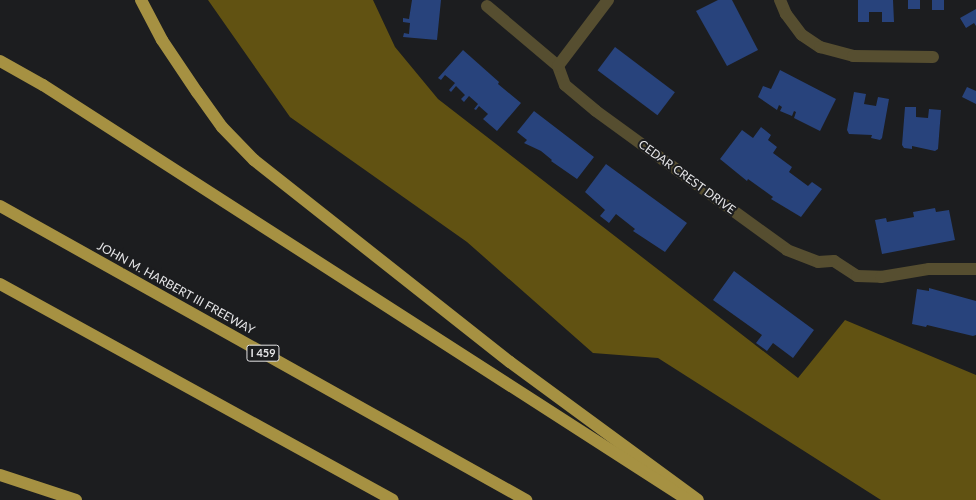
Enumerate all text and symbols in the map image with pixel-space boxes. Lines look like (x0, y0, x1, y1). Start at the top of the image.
street label: CEDAR CREST DRIVE (636, 137, 738, 217)
street label: JOHN M. HARBERT III FREEWAY (95, 239, 257, 337)
road number: I 459 (246, 344, 280, 362)

